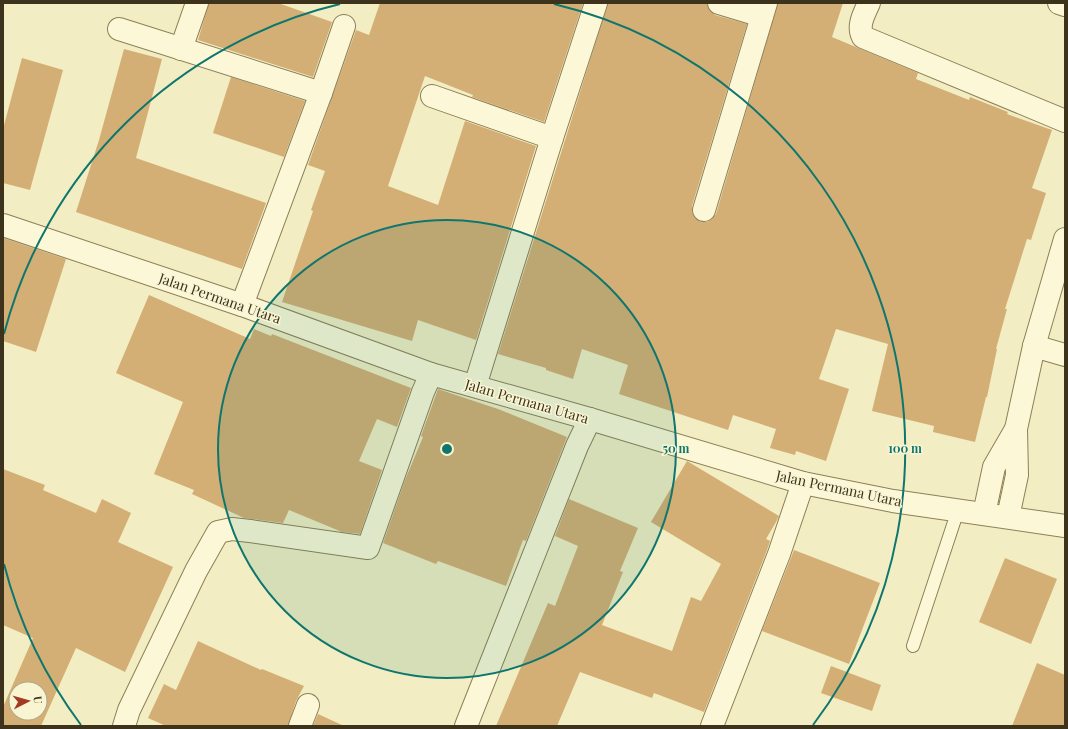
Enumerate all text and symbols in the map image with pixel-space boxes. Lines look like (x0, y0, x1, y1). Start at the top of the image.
street label: Jalan Permana Utara (155, 268, 284, 328)
street label: Jalan Permana Utara (462, 374, 591, 428)
text: 50 m (663, 440, 690, 456)
text: 100 m (888, 440, 922, 456)
centre of rings (440, 442, 454, 456)
street label: Jalan Permana Utara (773, 465, 904, 511)
north arrow (8, 681, 48, 721)
text: U (31, 695, 46, 705)

